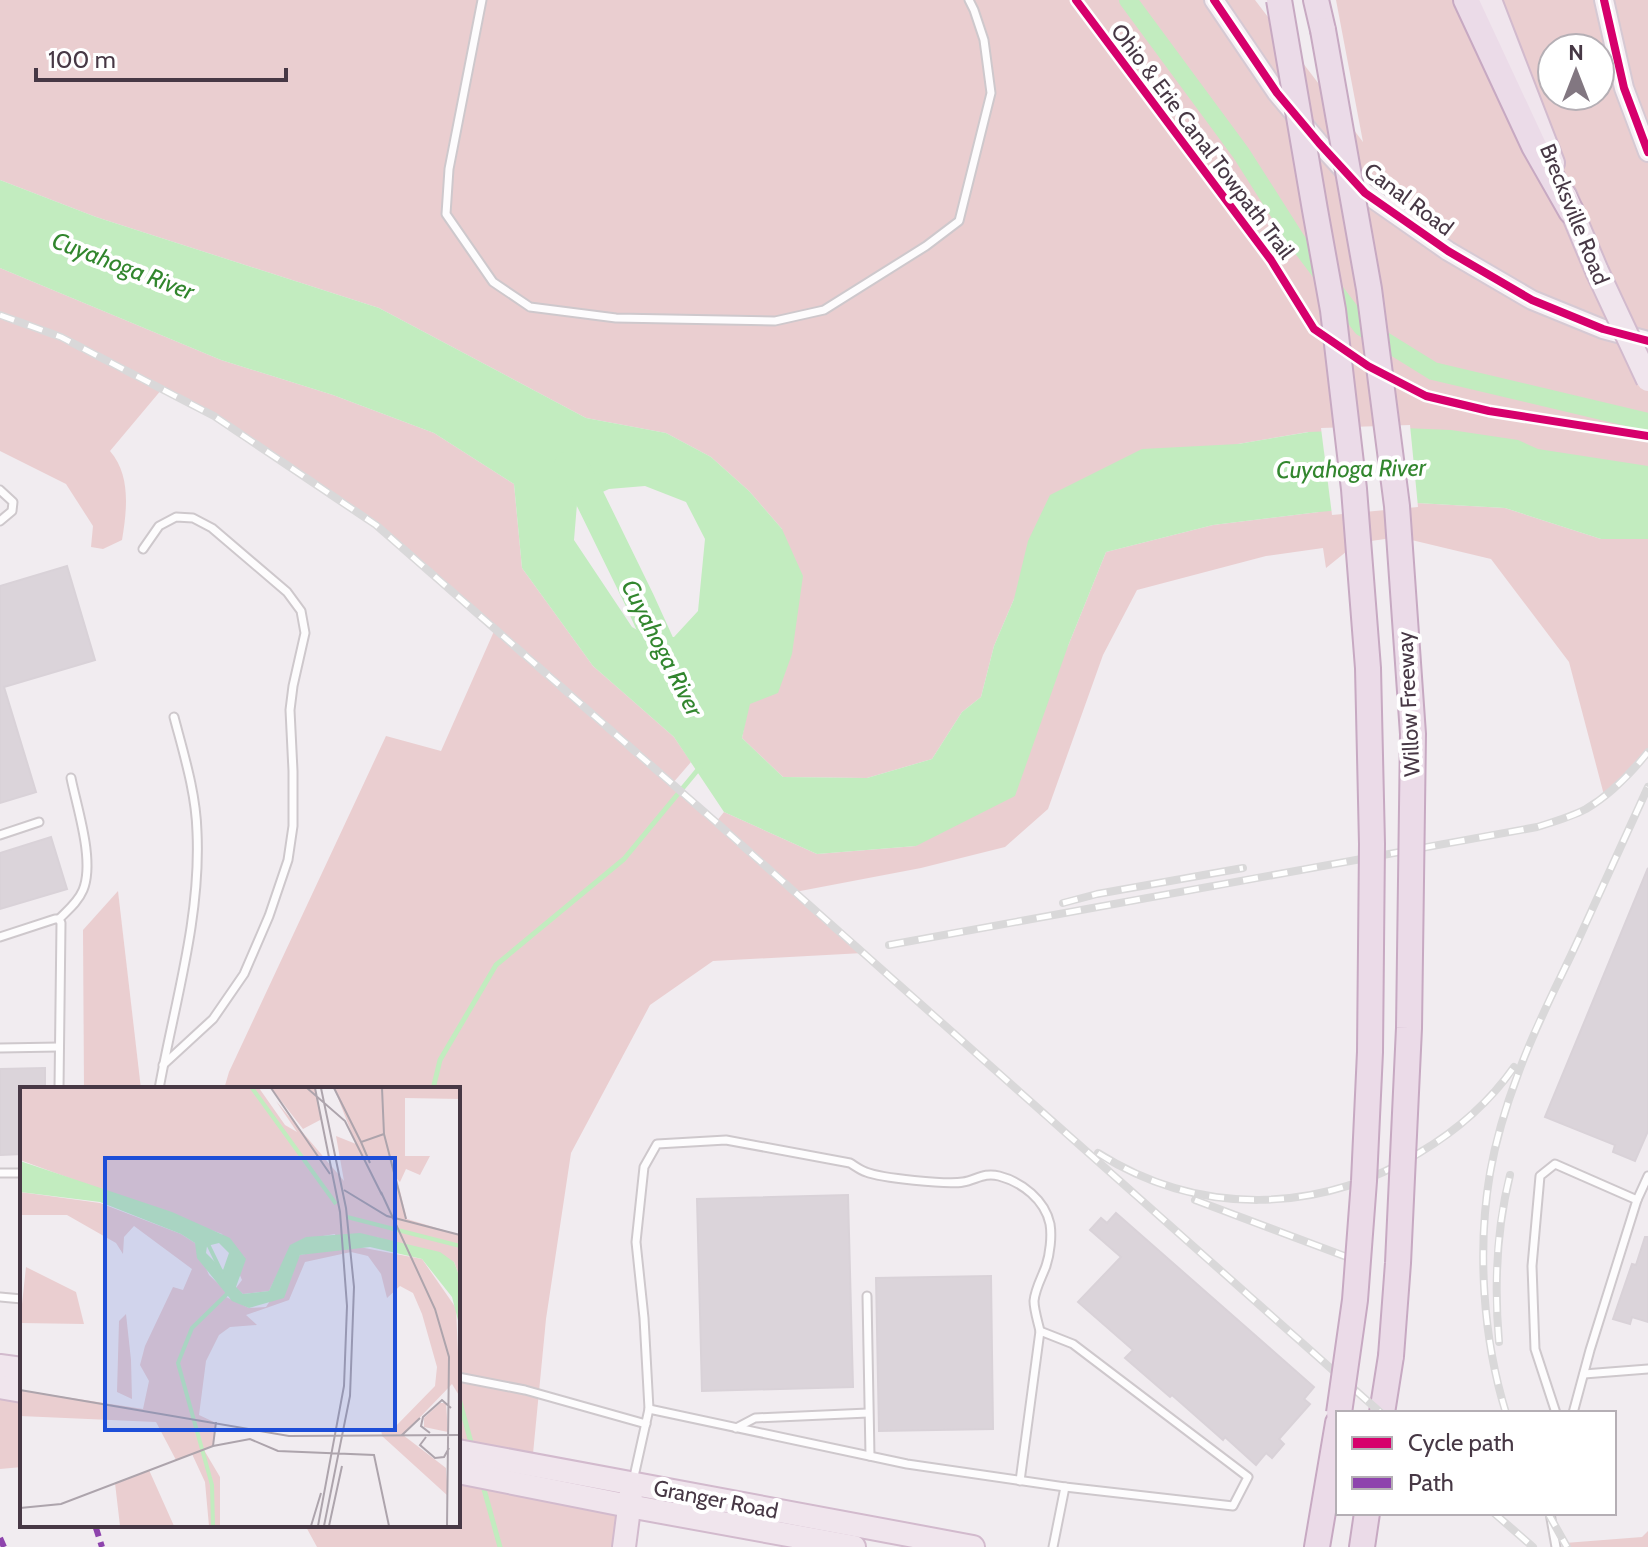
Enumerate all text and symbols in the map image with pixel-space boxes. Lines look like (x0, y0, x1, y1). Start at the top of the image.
street label: Ohio & Erie Canal Towpath Trail (1105, 18, 1300, 265)
scale bar (36, 32, 286, 82)
north arrow (1536, 32, 1616, 112)
text: N (1568, 39, 1584, 66)
text: 100 m (48, 45, 116, 74)
street label: Brecksville Road (1534, 140, 1615, 289)
street label: Canal Road (1359, 157, 1459, 242)
water label: Cuyahoga River (48, 225, 200, 306)
water label: Cuyahoga River (1276, 453, 1428, 484)
water label: Cuyahoga River (616, 574, 710, 723)
street label: Willow Freeway (1391, 631, 1426, 777)
inset map (20, 1087, 460, 1527)
legend (1336, 1411, 1616, 1515)
text: Cycle path (1408, 1428, 1514, 1457)
text: Path (1408, 1468, 1454, 1497)
street label: Granger Road (651, 1474, 780, 1525)

